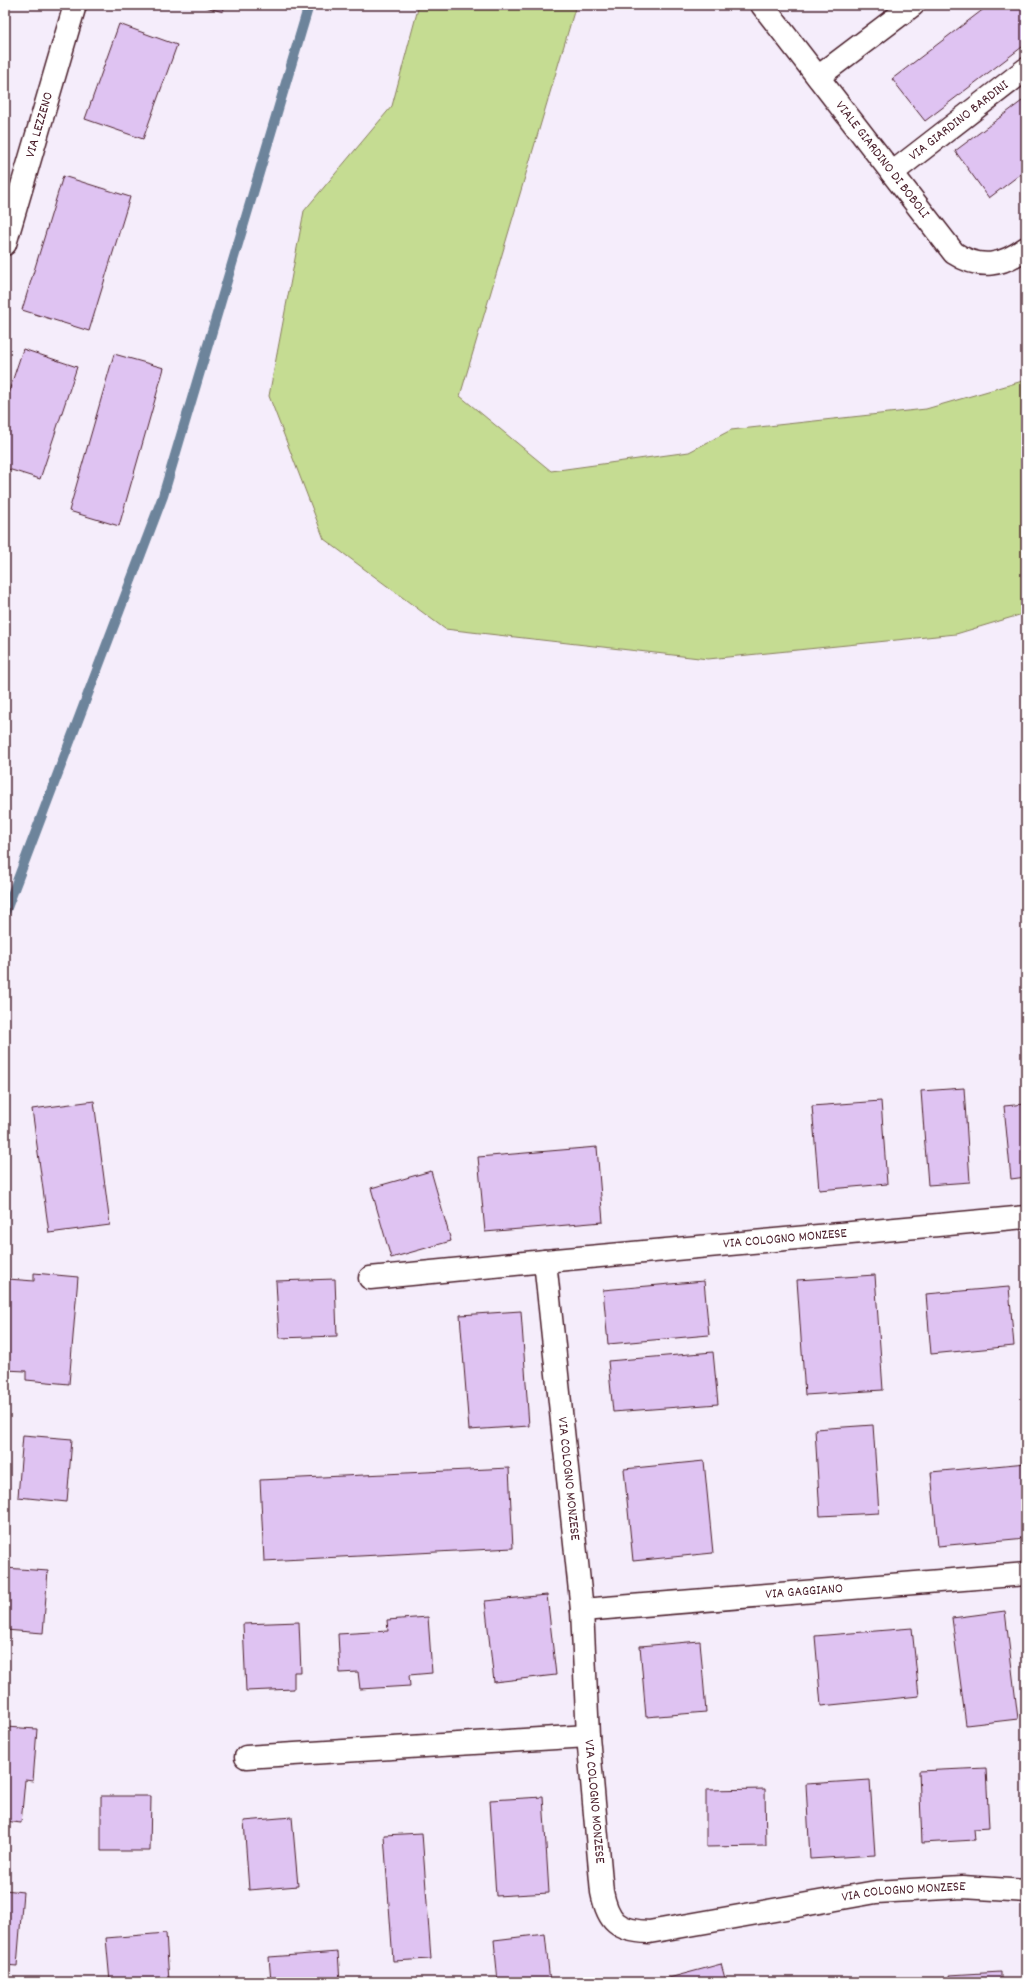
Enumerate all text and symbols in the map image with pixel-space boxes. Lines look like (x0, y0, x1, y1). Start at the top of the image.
street label: VIA GIARDINO BARDINI (905, 75, 1014, 166)
street label: VIA LEZZENO (21, 90, 59, 160)
street label: VIALE GIARDINO DI BOBOLI (830, 97, 934, 224)
street label: VIA COLOGNO MONZESE (722, 1224, 848, 1254)
street label: VIA COLOGNO MONZESE (552, 1416, 585, 1542)
street label: VIA GAGGIANO (765, 1579, 844, 1605)
street label: VIA COLOGNO MONZESE (578, 1739, 609, 1865)
street label: VIA COLOGNO MONZESE (840, 1877, 967, 1908)

